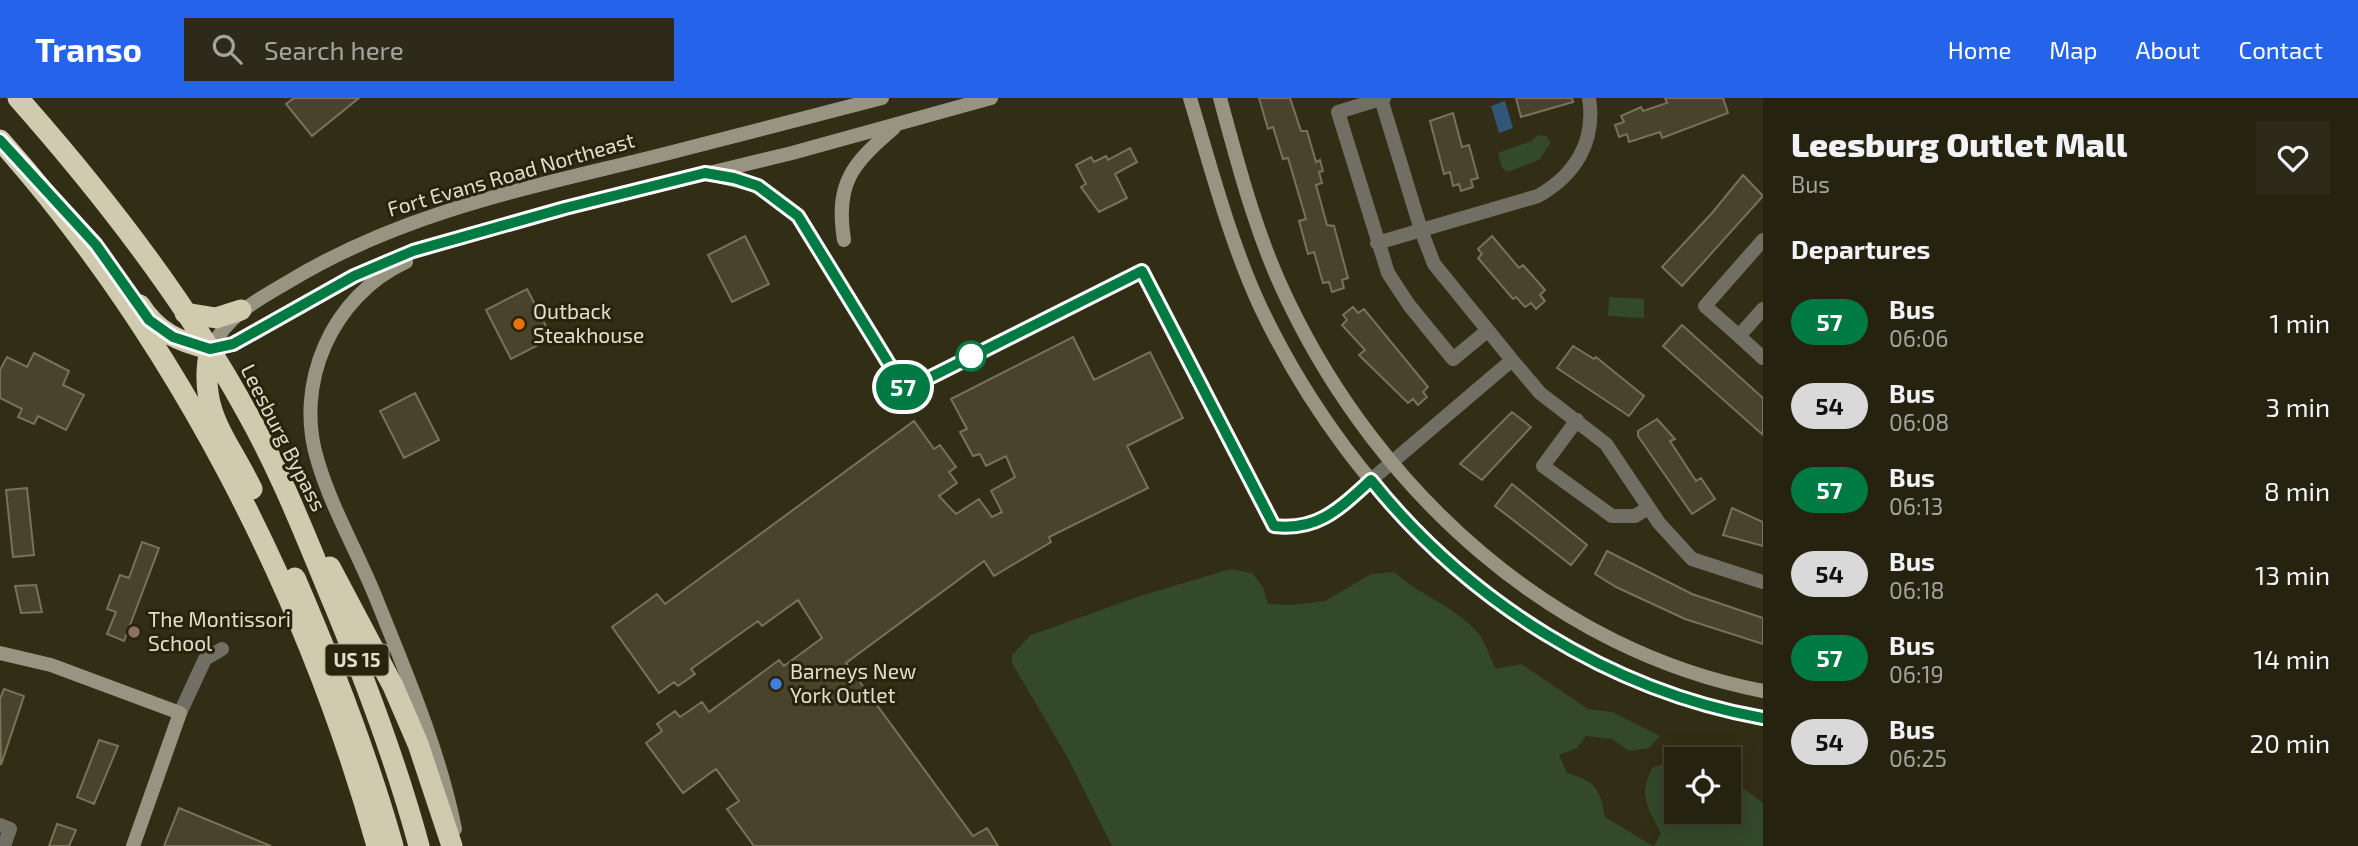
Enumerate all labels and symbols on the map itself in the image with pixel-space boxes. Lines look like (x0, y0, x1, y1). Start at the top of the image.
street label: Fort Evans Road Northeast (384, 126, 637, 221)
place label: Outback Steakhouse (533, 298, 644, 347)
marker: Outback Steakhouse (511, 316, 527, 332)
unlabelled marker (956, 341, 986, 371)
street label: Leesburg Bypass (236, 360, 332, 515)
line badge: 57 (872, 364, 934, 410)
place label: The Montissori School (148, 606, 291, 655)
marker: The Montissori School (126, 624, 142, 640)
road number: US 15 (326, 645, 388, 676)
place label: Barneys New York Outlet (790, 658, 916, 707)
marker: Barneys New York Outlet (768, 676, 784, 692)

